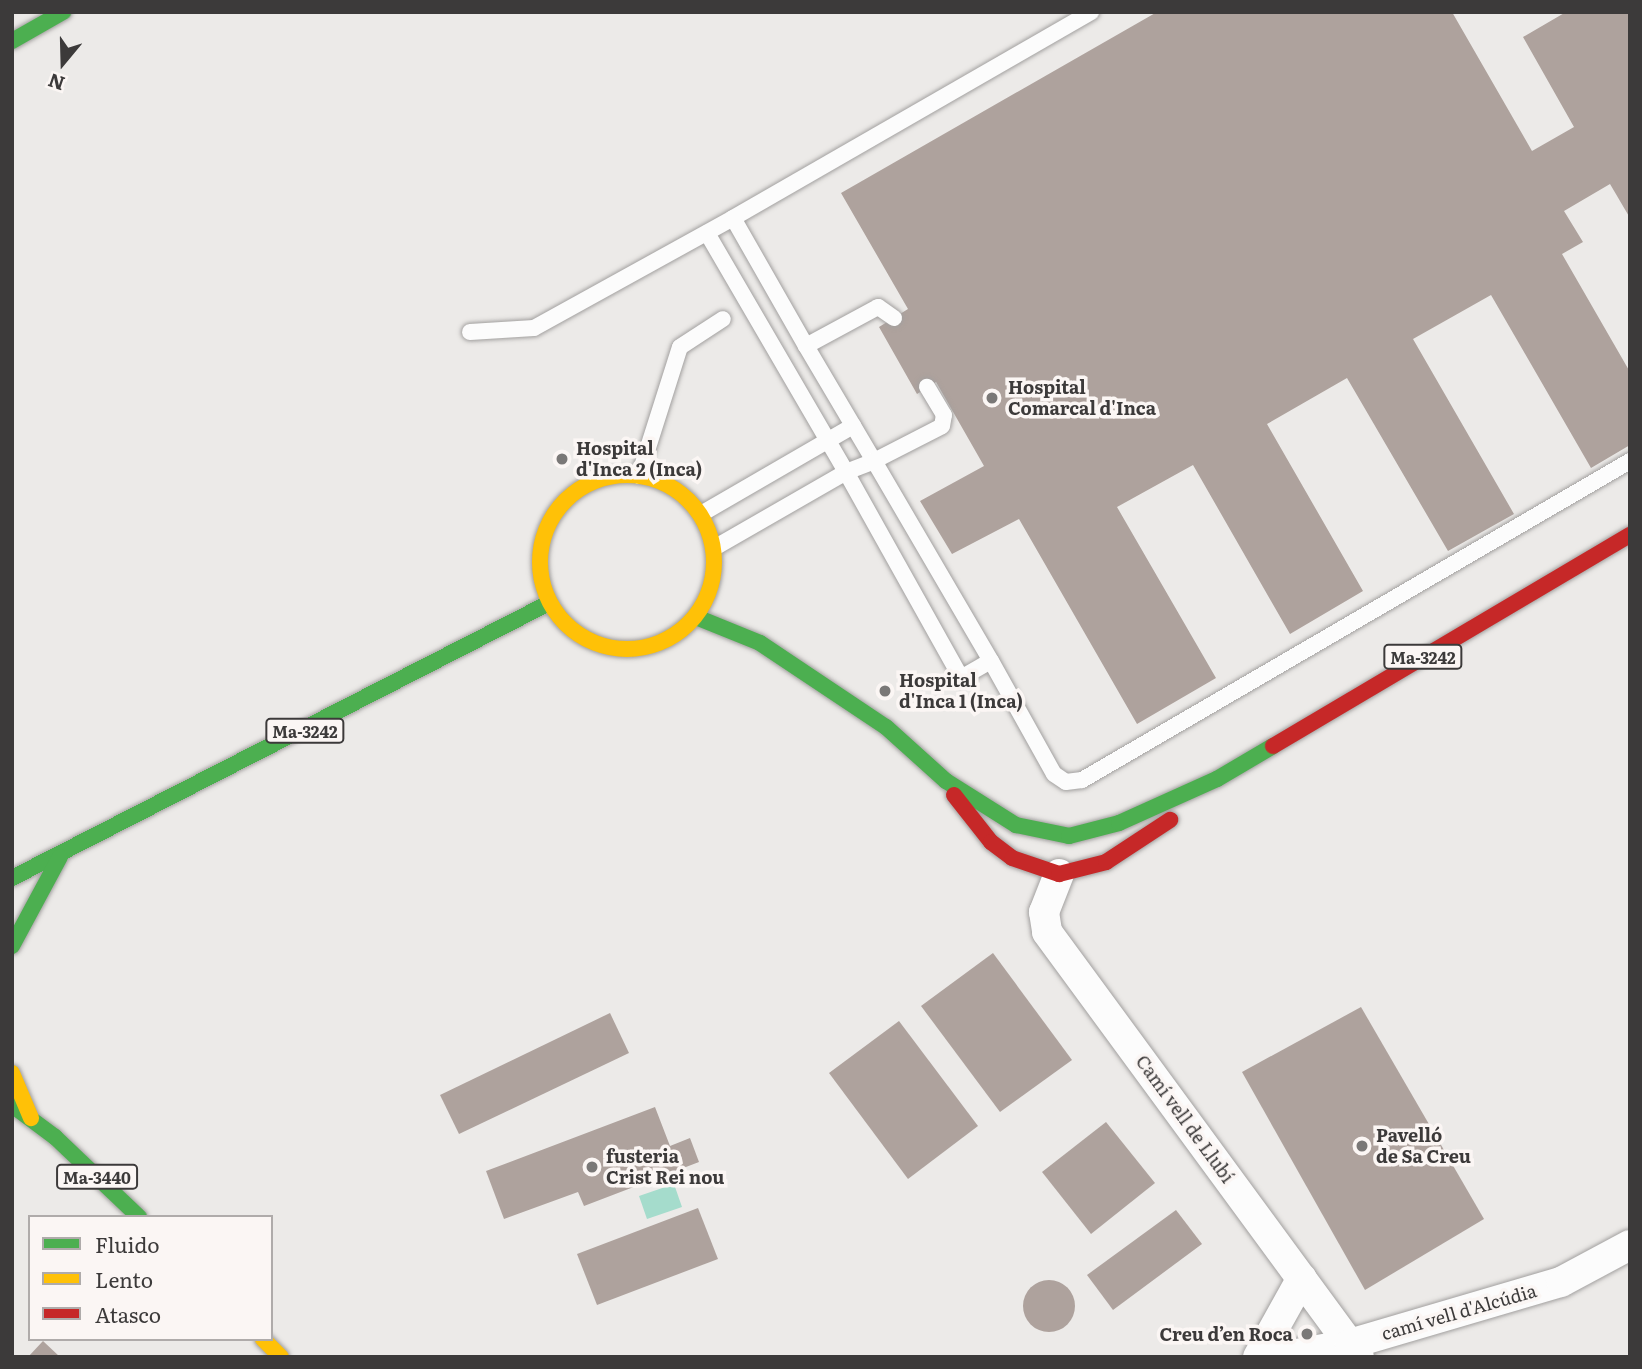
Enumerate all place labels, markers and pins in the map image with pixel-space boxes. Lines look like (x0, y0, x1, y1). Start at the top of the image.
place label: Hospital Comarcal d'Inca (1008, 377, 1156, 420)
marker: Hospital Comarcal d'Inca (982, 388, 1002, 408)
place label: Hospital d'Inca 2 (Inca) (576, 438, 702, 480)
marker: Hospital d'Inca 2 (Inca) (554, 451, 570, 467)
place label: Hospital d'Inca 1 (Inca) (899, 670, 1023, 712)
marker: Hospital d'Inca 1 (Inca) (877, 683, 893, 699)
place label: Pavelló de Sa Creu (1376, 1125, 1471, 1168)
marker: Pavelló de Sa Creu (1354, 1138, 1370, 1154)
place label: fusteria Crist Rei nou (606, 1146, 724, 1188)
marker: fusteria Crist Rei nou (584, 1159, 600, 1175)
place label: Creu d’en Roca (1159, 1323, 1293, 1345)
marker: Creu d’en Roca (1299, 1326, 1315, 1342)

